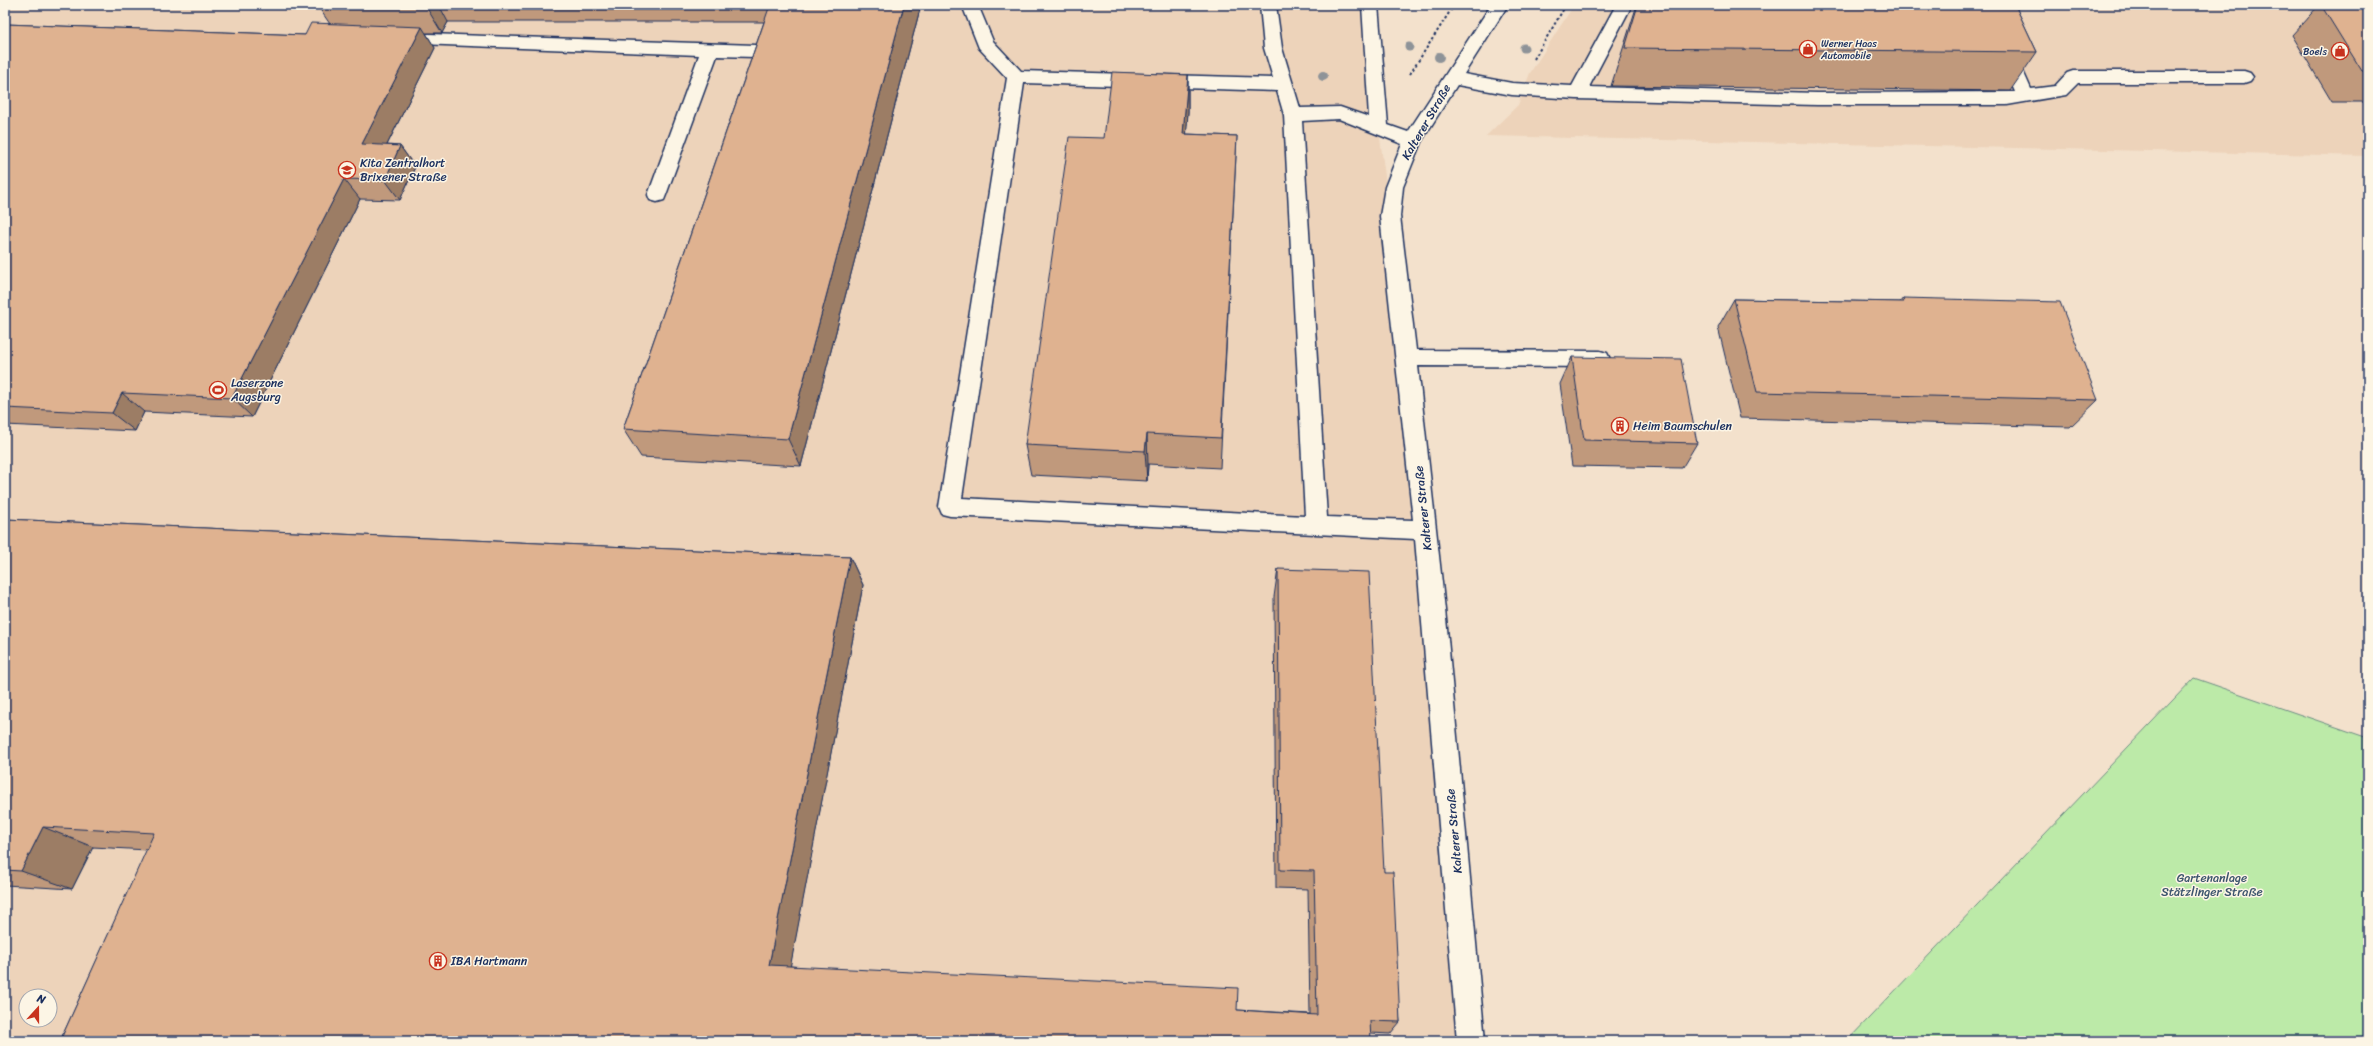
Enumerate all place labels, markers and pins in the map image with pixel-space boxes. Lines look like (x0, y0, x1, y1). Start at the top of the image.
place label: Werner Haas Automobile (1820, 35, 1877, 65)
shop icon: Werner Haas Automobile (1798, 39, 1818, 59)
shop icon: Boels (2330, 41, 2350, 61)
place label: Boels (2303, 43, 2327, 61)
place label: Kita Zentralhort Brixener Straße (360, 152, 447, 188)
school or university icon: Kita Zentralhort Brixener Straße (337, 160, 357, 180)
place label: Laserzone Augsburg (230, 372, 283, 408)
sports icon: Laserzone Augsburg (208, 380, 228, 400)
place label: Heim Baumschulen (1633, 415, 1733, 437)
building icon: Heim Baumschulen (1610, 416, 1630, 436)
place label: IBA Hartmann (450, 950, 528, 972)
building icon: IBA Hartmann (428, 951, 448, 971)

